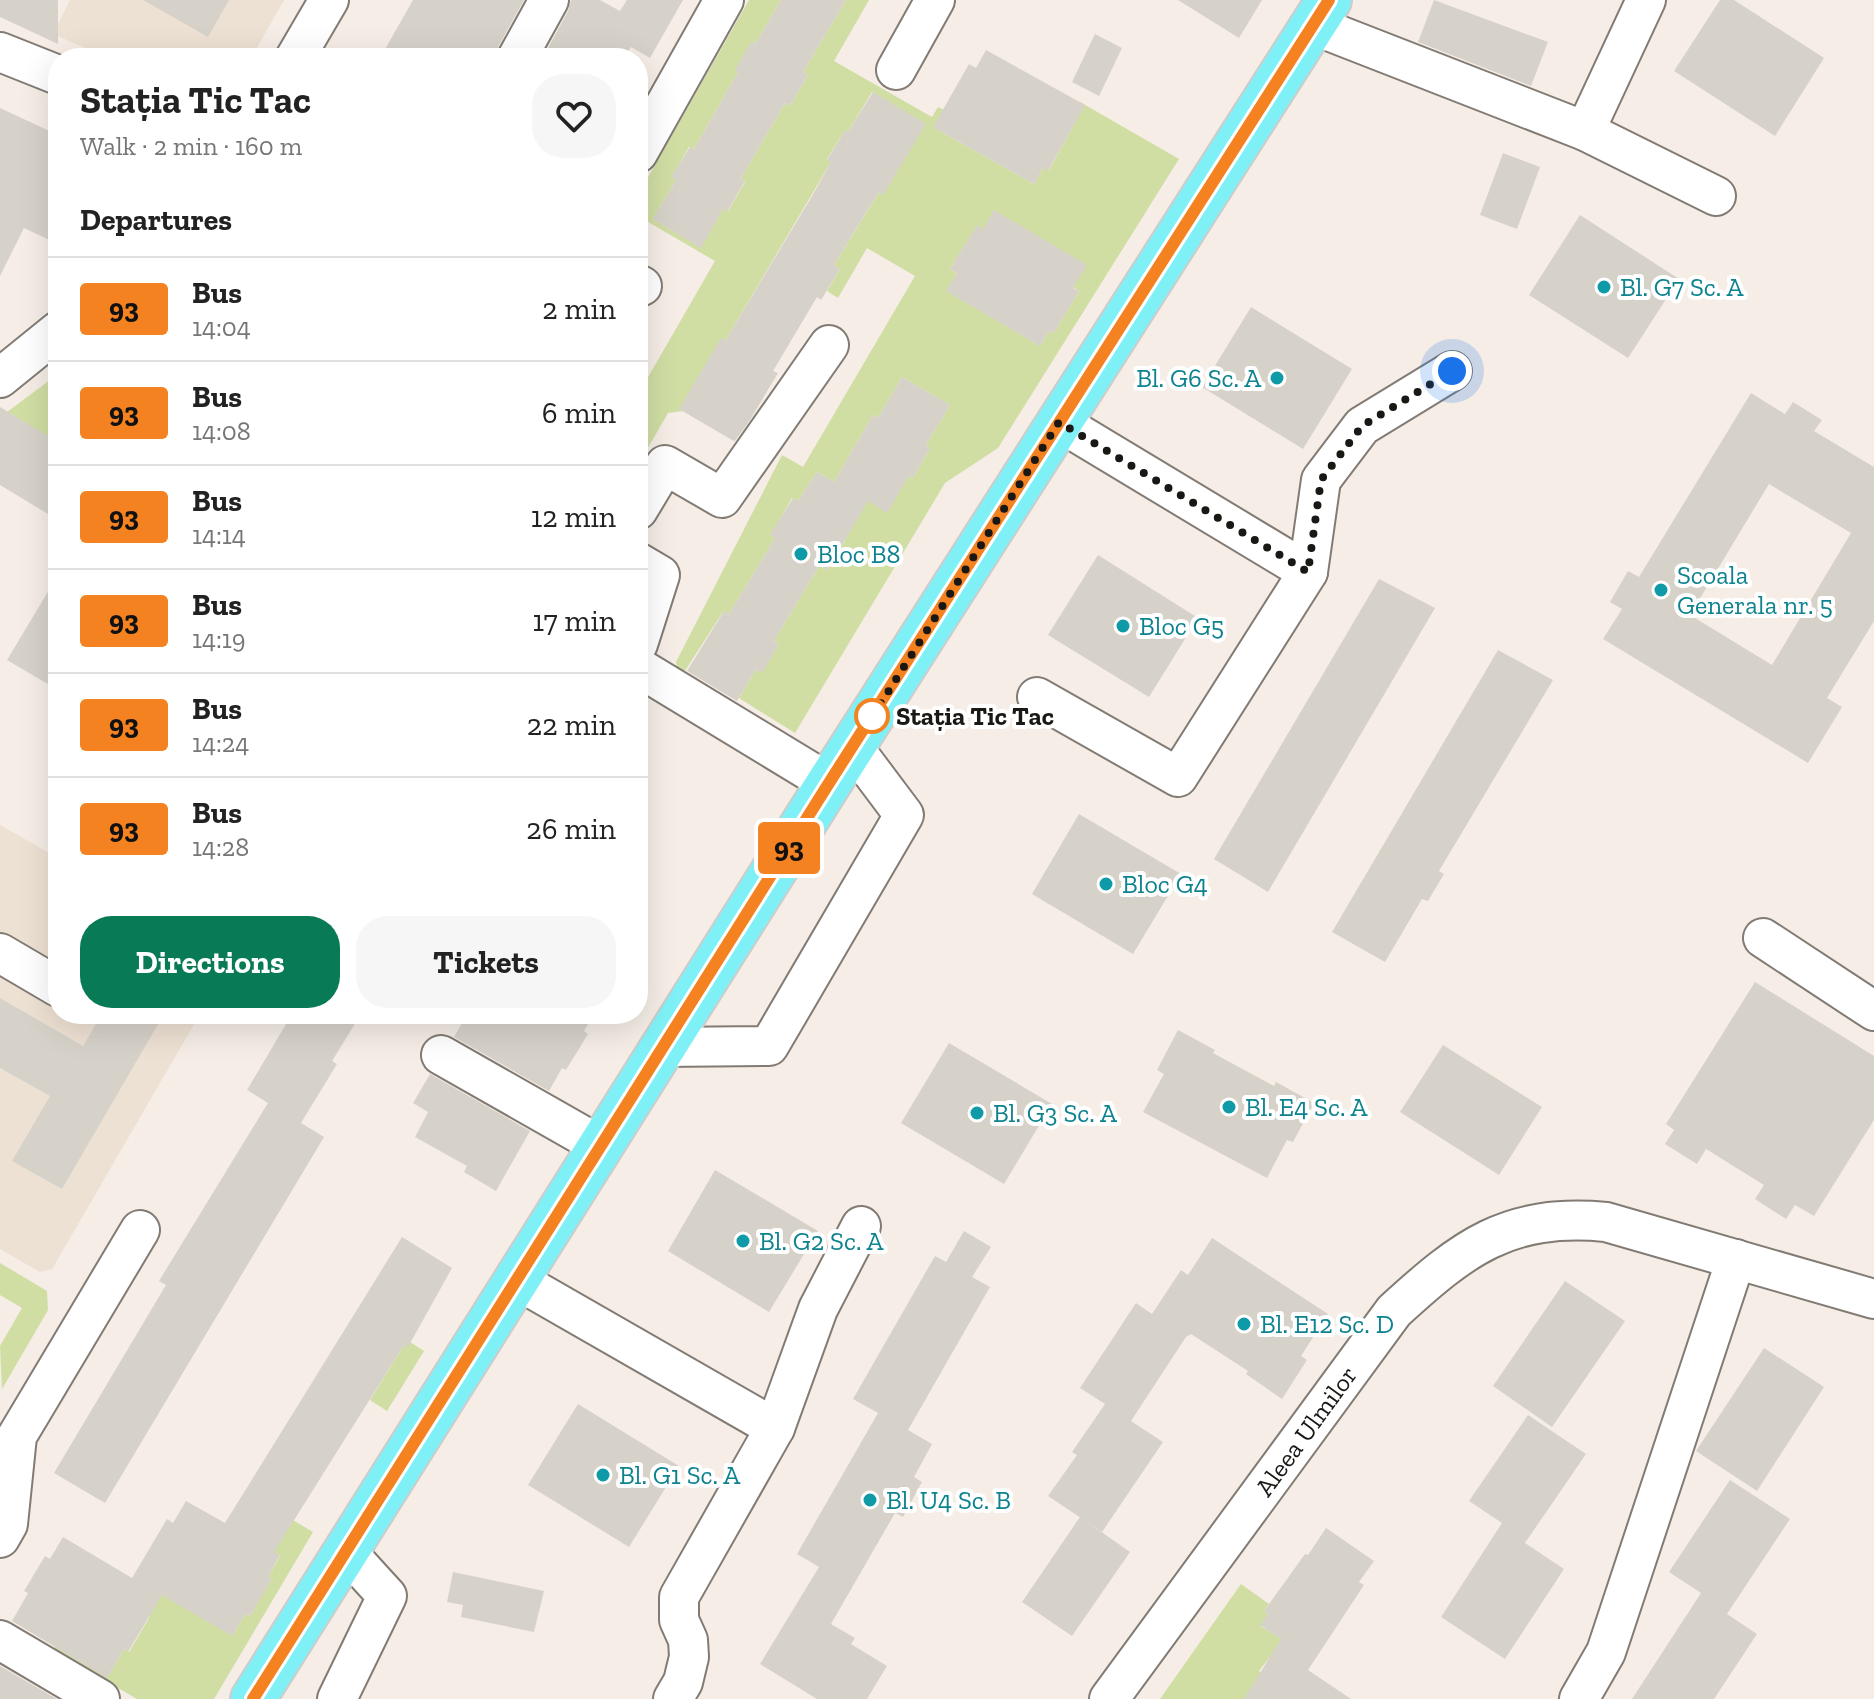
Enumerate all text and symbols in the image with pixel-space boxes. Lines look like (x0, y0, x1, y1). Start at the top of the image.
button: heart (532, 74, 616, 158)
text: Stația Tic Tac (80, 77, 311, 123)
text: Walk · 2 min · 160 m (80, 130, 302, 162)
text: Departures (80, 202, 232, 238)
place label: Bl. G7 Sc. A (1620, 271, 1744, 303)
text: Bus (192, 275, 242, 311)
marker: Bl. G7 Sc. A (1595, 278, 1613, 296)
text: 2 min (542, 291, 616, 327)
text: 93 (109, 292, 139, 325)
text: 14:04 (192, 311, 251, 343)
your location (1432, 351, 1472, 391)
place label: Bl. G6 Sc. A (1136, 362, 1262, 394)
marker: Bl. G6 Sc. A (1268, 369, 1286, 387)
text: Bus (192, 379, 242, 415)
text: 6 min (542, 395, 616, 431)
text: 93 (109, 396, 139, 429)
text: 14:08 (192, 415, 251, 447)
text: Bus (192, 483, 242, 519)
text: 12 min (531, 499, 616, 535)
text: 93 (109, 500, 139, 533)
text: 14:14 (192, 519, 246, 551)
place label: Bloc B8 (817, 538, 900, 570)
marker: Bloc B8 (792, 545, 810, 563)
place label: Scoala Generala nr. 5 (1677, 559, 1833, 621)
marker: Scoala Generala nr. 5 (1652, 581, 1670, 599)
text: Bus (192, 587, 242, 623)
text: 17 min (533, 603, 616, 639)
text: 93 (109, 604, 139, 637)
place label: Bloc G5 (1139, 610, 1224, 642)
marker: Bloc G5 (1114, 617, 1132, 635)
text: 14:19 (192, 623, 246, 655)
text: Bus (192, 691, 242, 727)
marker: Stația Tic Tac (855, 699, 889, 733)
place label: Stația Tic Tac (896, 700, 1054, 732)
text: 22 min (527, 707, 616, 743)
text: 93 (109, 708, 139, 741)
text: 14:24 (192, 727, 249, 759)
text: Bus (192, 795, 242, 831)
text: 26 min (526, 811, 616, 847)
text: 93 (109, 812, 139, 845)
line badge: 93 (753, 822, 825, 874)
text: 14:28 (192, 831, 249, 863)
text: 93 (774, 831, 804, 864)
place label: Bloc G4 (1122, 868, 1208, 900)
marker: Bloc G4 (1097, 875, 1115, 893)
button: Directions (80, 916, 340, 1008)
button: Tickets (356, 916, 616, 1008)
place label: Bl. E4 Sc. A (1245, 1091, 1369, 1123)
place label: Bl. G3 Sc. A (993, 1097, 1118, 1129)
marker: Bl. E4 Sc. A (1220, 1098, 1238, 1116)
marker: Bl. G3 Sc. A (968, 1104, 986, 1122)
place label: Bl. G2 Sc. A (759, 1225, 885, 1257)
marker: Bl. G2 Sc. A (734, 1232, 752, 1250)
place label: Bl. E12 Sc. D (1260, 1308, 1394, 1340)
marker: Bl. E12 Sc. D (1235, 1315, 1253, 1333)
street label: Aleea Ulmilor (1248, 1360, 1364, 1502)
place label: Bl. G1 Sc. A (619, 1459, 741, 1491)
marker: Bl. G1 Sc. A (594, 1466, 612, 1484)
place label: Bl. U4 Sc. B (886, 1484, 1011, 1516)
marker: Bl. U4 Sc. B (861, 1491, 879, 1509)

